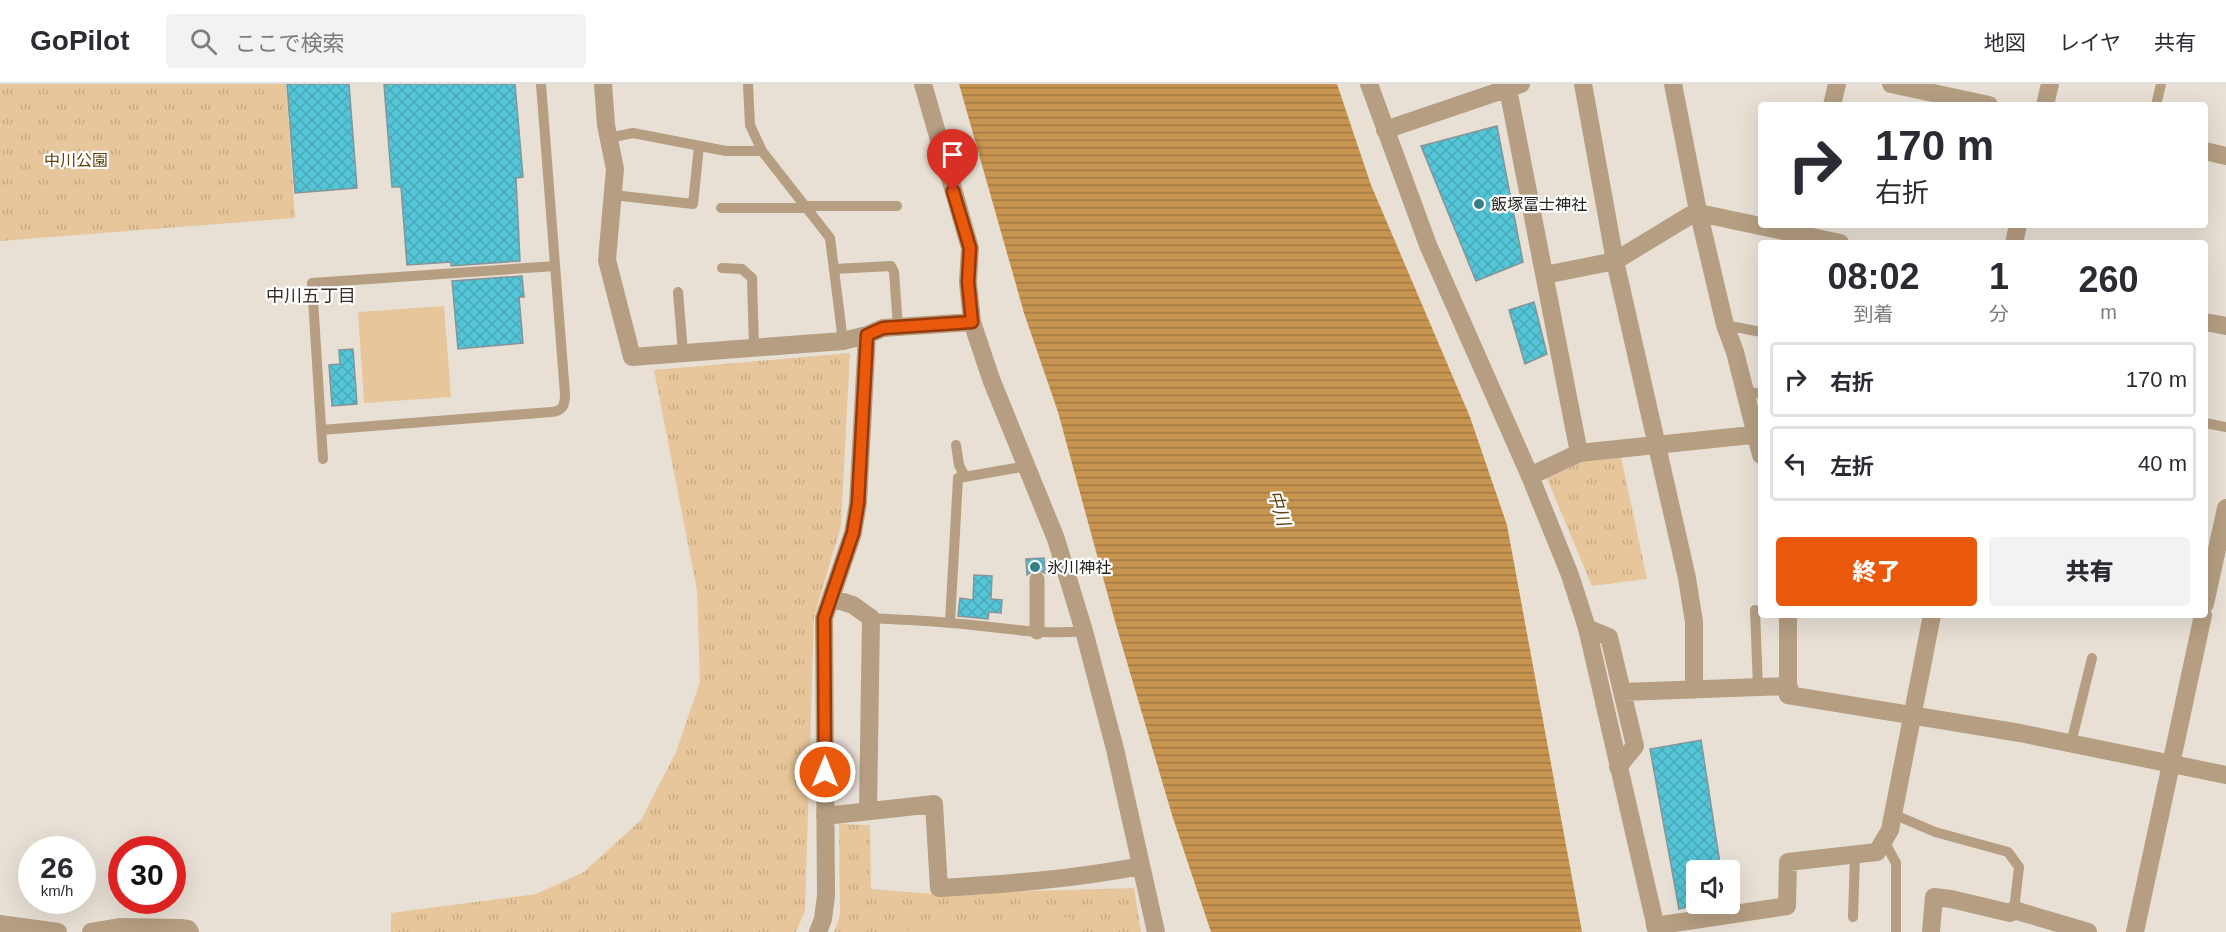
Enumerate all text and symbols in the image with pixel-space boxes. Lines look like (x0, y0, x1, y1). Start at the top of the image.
search box (166, 14, 586, 68)
text: GoPilot (30, 25, 130, 56)
icon: search (187, 25, 220, 58)
text: ここで検索 (235, 31, 345, 56)
text: 地図 (1984, 31, 2026, 54)
text: レイヤ (2059, 31, 2121, 54)
text: 共有 (2154, 31, 2196, 54)
text: 170 m (1875, 122, 1994, 169)
icon: right (1776, 126, 1854, 204)
pin (927, 129, 978, 191)
icon: arrive (936, 138, 969, 171)
park label: 中川公園 (44, 152, 108, 169)
text: 右折 (1875, 178, 1929, 208)
place label: 飯塚冨士神社 (1491, 196, 1587, 213)
marker: 飯塚冨士神社 (1472, 197, 1486, 211)
text: 08:02 (1827, 256, 1920, 297)
text: 1 (1989, 256, 2009, 297)
text: 260 (2078, 259, 2139, 300)
district label: 中川五丁目 (266, 286, 356, 306)
text: m (2100, 301, 2117, 323)
text: 到着 (1853, 303, 1893, 325)
text: 分 (1989, 303, 2009, 325)
icon: right (1779, 363, 1812, 396)
text: 170 m (2126, 367, 2187, 392)
text: 右折 (1830, 370, 1874, 395)
icon: left (1779, 447, 1812, 480)
text: 40 m (2138, 451, 2187, 476)
text: 左折 (1830, 454, 1874, 479)
water label: 中川 (1264, 488, 1294, 530)
button: 終了 (1776, 537, 1977, 606)
button: 共有 (1989, 537, 2190, 606)
place label: 氷川神社 (1047, 559, 1111, 576)
marker: 氷川神社 (1028, 560, 1042, 574)
position arrow (793, 740, 857, 804)
speed limit sign: 30 (108, 836, 186, 914)
text: 26 (40, 851, 74, 884)
map controls (1686, 860, 1740, 914)
button: sound (1686, 860, 1740, 914)
text: km/h (41, 882, 73, 899)

